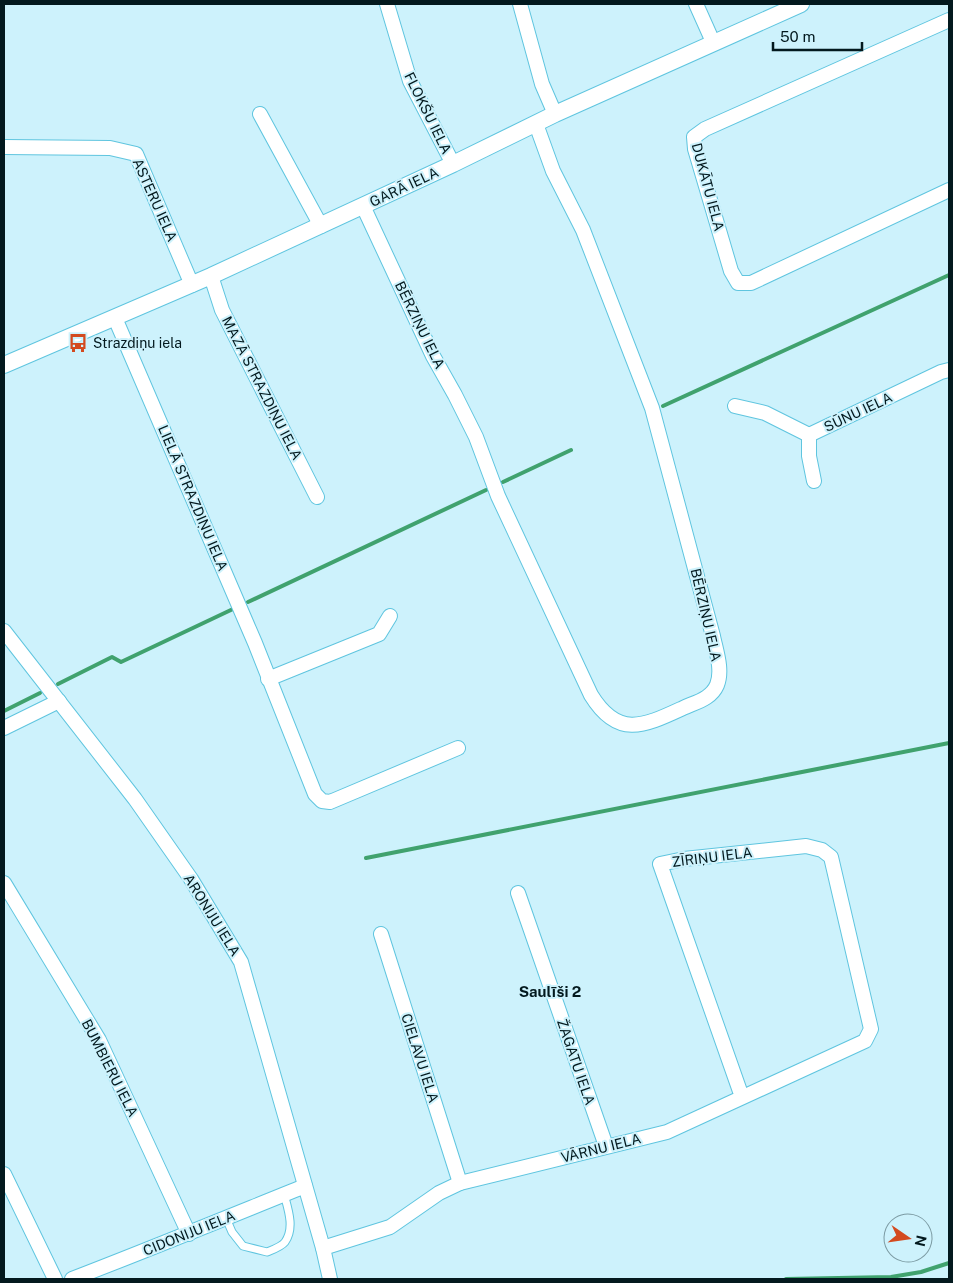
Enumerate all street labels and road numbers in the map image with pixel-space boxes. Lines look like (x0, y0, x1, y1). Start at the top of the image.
street label: FLOKŠU IELA (401, 69, 456, 157)
street label: DUKĀTU IELA (689, 141, 728, 233)
street label: ASTERU IELA (130, 156, 181, 244)
street label: GARĀ IELA (367, 163, 441, 210)
street label: BĒRZIŅU IELA (392, 278, 449, 371)
street label: MAZĀ STRAZDIŅU IELA (219, 313, 306, 463)
street label: SŪNU IELA (821, 388, 895, 435)
street label: LIELĀ STRAZDIŅU IELA (155, 422, 232, 573)
street label: BĒRZIŅU IELA (687, 567, 725, 663)
street label: ZĪRIŅU IELA (671, 843, 753, 870)
street label: ARONIJU IELA (180, 871, 244, 959)
street label: CIELAVU IELA (398, 1011, 442, 1105)
street label: BUMBIERU IELA (79, 1017, 141, 1119)
street label: ŽAGATU IELA (554, 1017, 599, 1107)
street label: VĀRNU IELA (559, 1129, 643, 1166)
street label: CIDONIJU IELA (141, 1207, 237, 1259)

